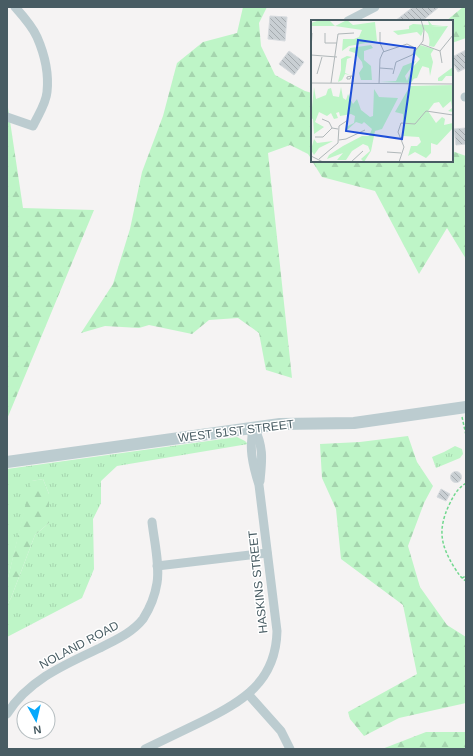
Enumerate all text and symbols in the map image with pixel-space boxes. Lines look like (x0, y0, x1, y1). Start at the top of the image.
inset map (311, 20, 453, 162)
street label: WEST 51ST STREET (177, 417, 296, 445)
street label: HASKINS STREET (246, 529, 270, 634)
street label: NOLAND ROAD (37, 618, 121, 672)
north arrow (16, 700, 56, 740)
text: N (33, 723, 42, 736)

